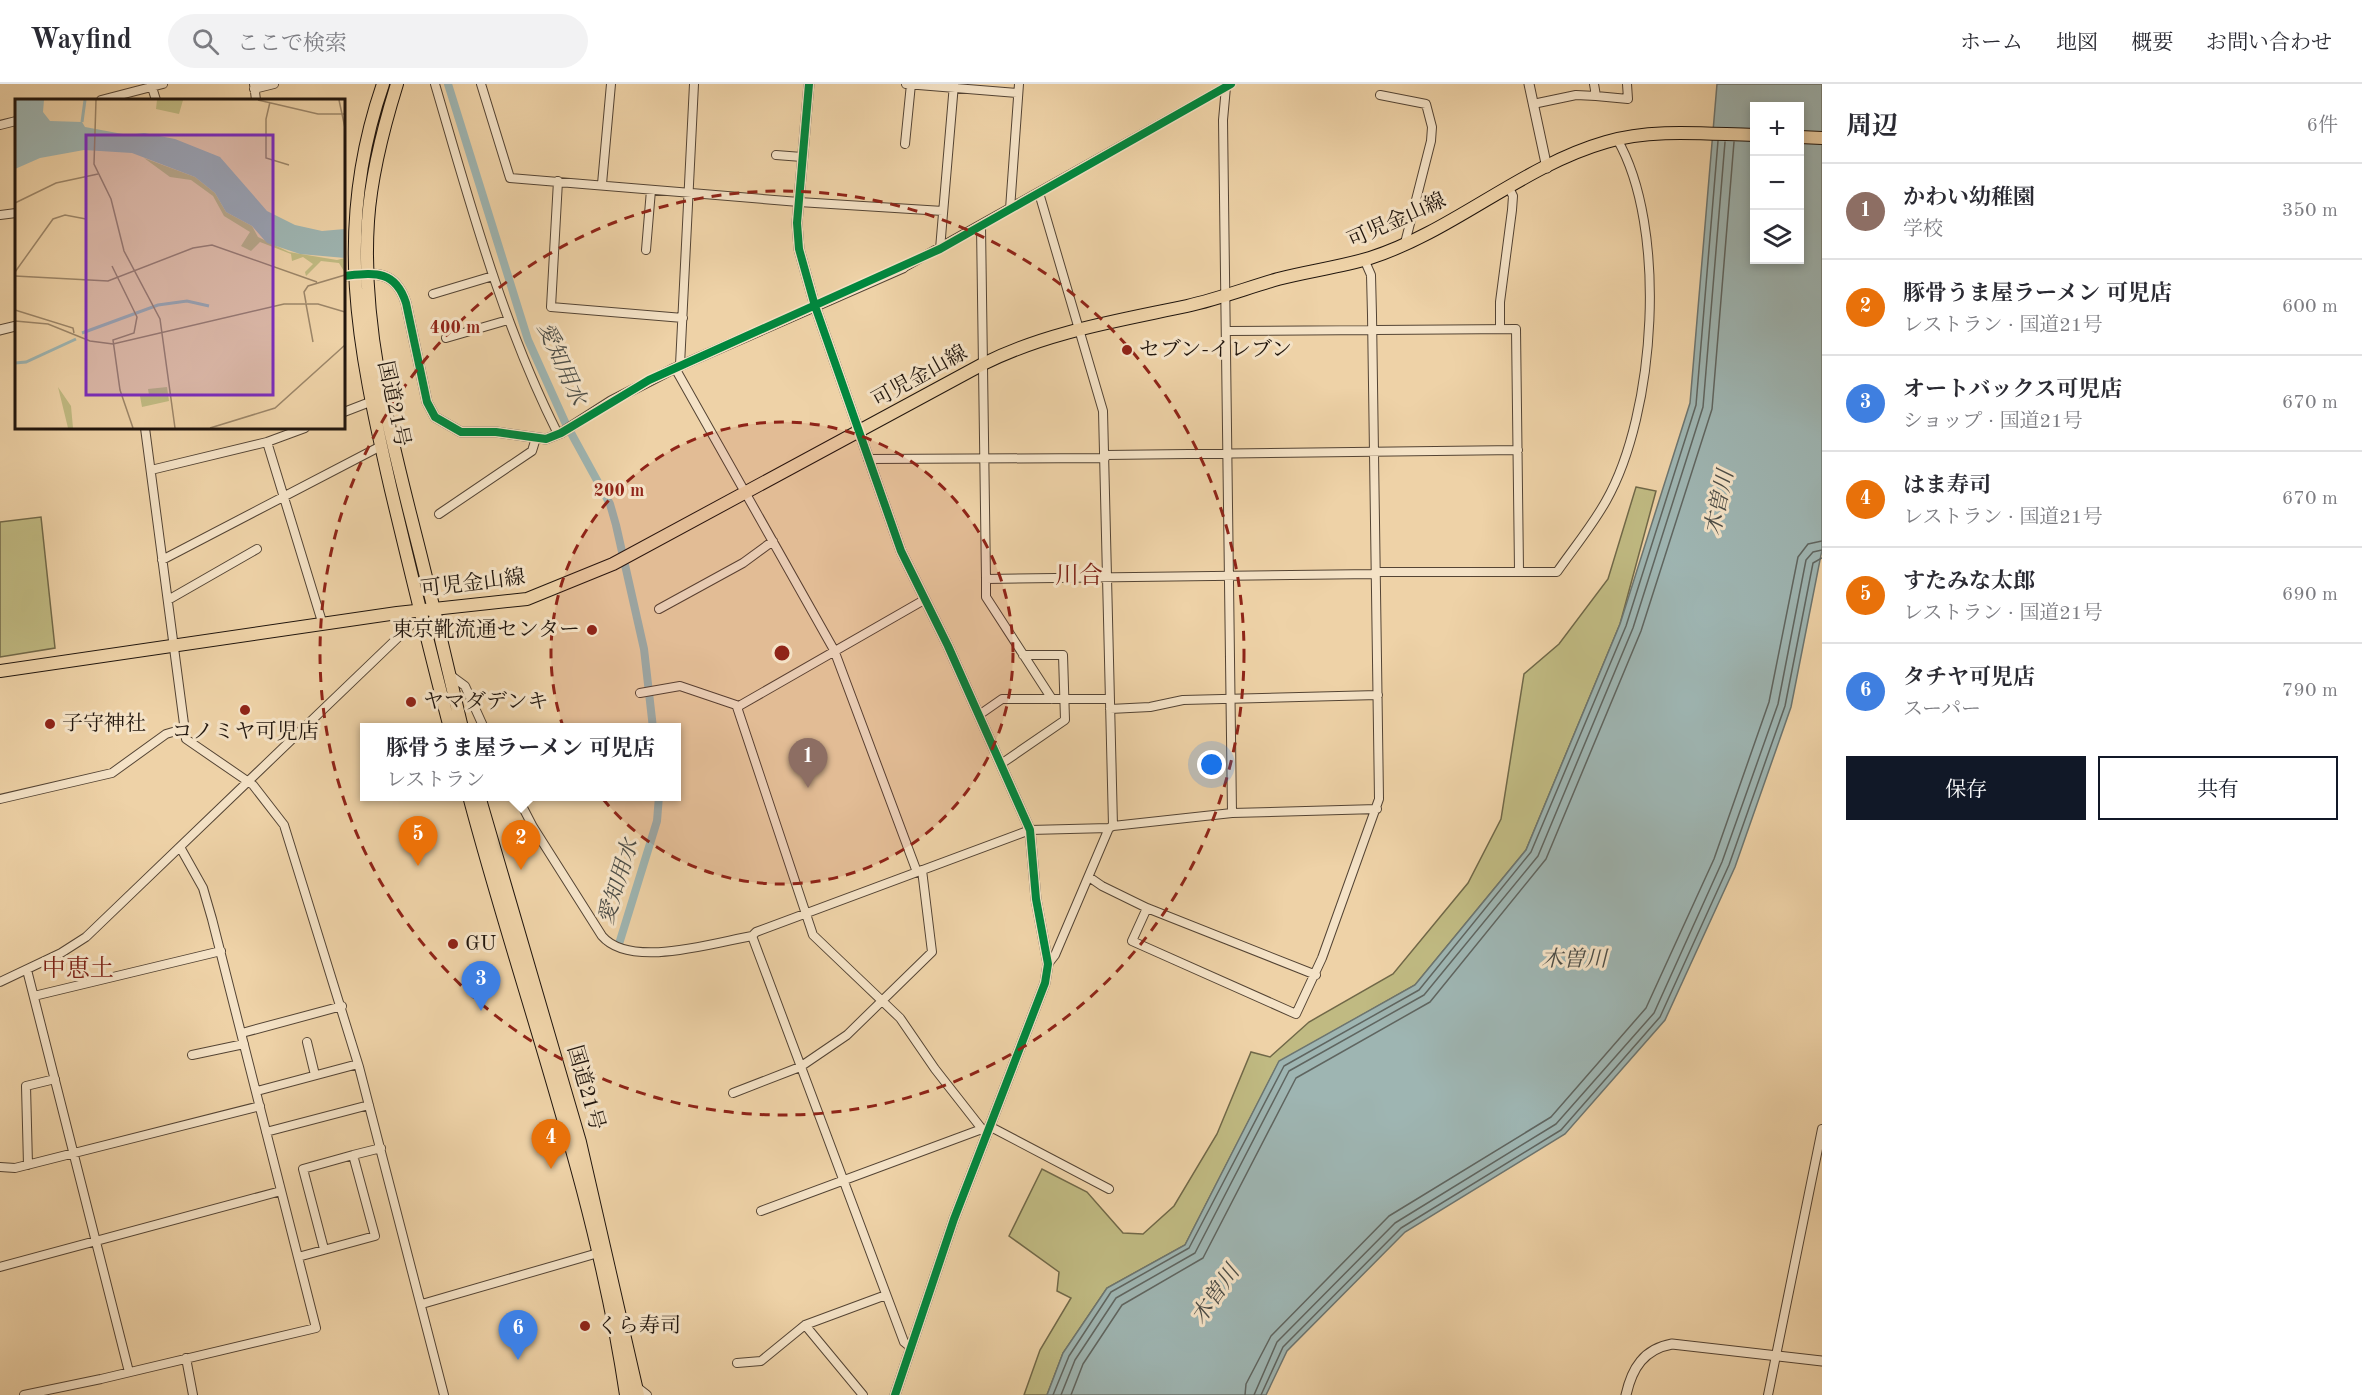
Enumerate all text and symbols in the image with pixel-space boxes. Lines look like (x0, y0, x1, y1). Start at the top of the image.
search box (168, 14, 588, 68)
icon: search (189, 25, 222, 58)
text: Wayfind (30, 27, 132, 55)
text: ここで検索 (237, 33, 347, 55)
text: ホーム (1960, 33, 2023, 54)
text: 地図 (2056, 33, 2098, 54)
text: 概要 (2131, 33, 2173, 54)
text: お問い合わせ (2206, 33, 2332, 54)
inset map (15, 99, 345, 429)
map controls (1750, 102, 1804, 264)
button: + (1750, 102, 1804, 156)
text: 周辺 (1846, 114, 1898, 140)
text: 6件 (2306, 116, 2338, 136)
button: − (1750, 156, 1804, 210)
text: かわい幼稚園 (1903, 187, 2035, 209)
street label: 可児金山線 (1344, 188, 1449, 252)
text: 1 (1860, 201, 1871, 221)
text: 350 m (2282, 201, 2338, 221)
button: layers (1750, 210, 1804, 264)
text: 学校 (1903, 220, 1943, 240)
text: 豚骨うま屋ラーメン 可児店 (1903, 283, 2172, 305)
text: 2 (1860, 297, 1871, 317)
text: 600 m (2282, 297, 2338, 317)
text: レストラン · 国道21号 (1903, 316, 2102, 336)
text: 400 m (430, 319, 480, 337)
water label: 愛知用水 (533, 319, 592, 410)
place label: セブン-イレブン (1139, 338, 1292, 361)
street label: 可児金山線 (868, 341, 971, 412)
marker: セブン-イレブン (1120, 343, 1134, 357)
street label: 国道21号 (374, 359, 414, 449)
text: オートバックス可児店 (1903, 379, 2122, 401)
text: 3 (1860, 393, 1871, 413)
text: 670 m (2282, 393, 2338, 413)
text: ショップ · 国道21号 (1903, 412, 2083, 432)
water label: 木曽川 (1700, 466, 1738, 538)
text: はま寿司 (1903, 475, 1991, 497)
text: 200 m (594, 482, 644, 500)
text: 4 (1860, 489, 1871, 509)
text: 670 m (2282, 489, 2338, 509)
text: レストラン · 国道21号 (1903, 508, 2102, 528)
district label: 川合 (1055, 562, 1103, 589)
street label: 可児金山線 (419, 565, 526, 601)
text: すたみな太郎 (1903, 571, 2035, 593)
text: 5 (1860, 585, 1871, 605)
text: 690 m (2282, 585, 2338, 605)
text: レストラン · 国道21号 (1903, 604, 2102, 624)
place label: 東京靴流通センター (392, 618, 580, 641)
marker: 東京靴流通センター (585, 623, 599, 637)
centre of rings (772, 643, 792, 663)
text: タチヤ可児店 (1903, 667, 2035, 689)
text: 6 (1860, 681, 1871, 701)
text: 790 m (2282, 681, 2338, 701)
place label: ヤマダデンキ (423, 690, 549, 713)
marker: ヤマダデンキ (404, 695, 418, 709)
text: スーパー (1903, 700, 1981, 720)
marker: コノミヤ可児店 (238, 703, 252, 717)
place label: 子守神社 (62, 712, 146, 735)
marker: 子守神社 (43, 717, 57, 731)
place label: コノミヤ可児店 (172, 720, 319, 743)
popup (360, 723, 681, 801)
text: 豚骨うま屋ラーメン 可児店 (386, 738, 655, 760)
pin: 1 (788, 738, 828, 788)
your location (1197, 750, 1226, 779)
button: 保存 (1846, 756, 2086, 820)
button: 共有 (2098, 756, 2338, 820)
text: レストラン (386, 771, 485, 791)
pin: 5 (398, 816, 438, 866)
pin: 2 (502, 820, 540, 870)
water label: 愛知用水 (594, 834, 643, 927)
place label: GU (465, 934, 497, 955)
marker: GU (446, 937, 460, 951)
water label: 木曽川 (1541, 947, 1609, 971)
district label: 中恵土 (42, 955, 114, 982)
pin: 3 (462, 962, 500, 1011)
street label: 国道21号 (563, 1043, 609, 1133)
pin: 4 (532, 1120, 570, 1169)
water label: 木曽川 (1186, 1259, 1245, 1328)
pin: 6 (498, 1310, 538, 1360)
place label: くら寿司 (597, 1314, 681, 1337)
marker: くら寿司 (578, 1319, 592, 1333)

